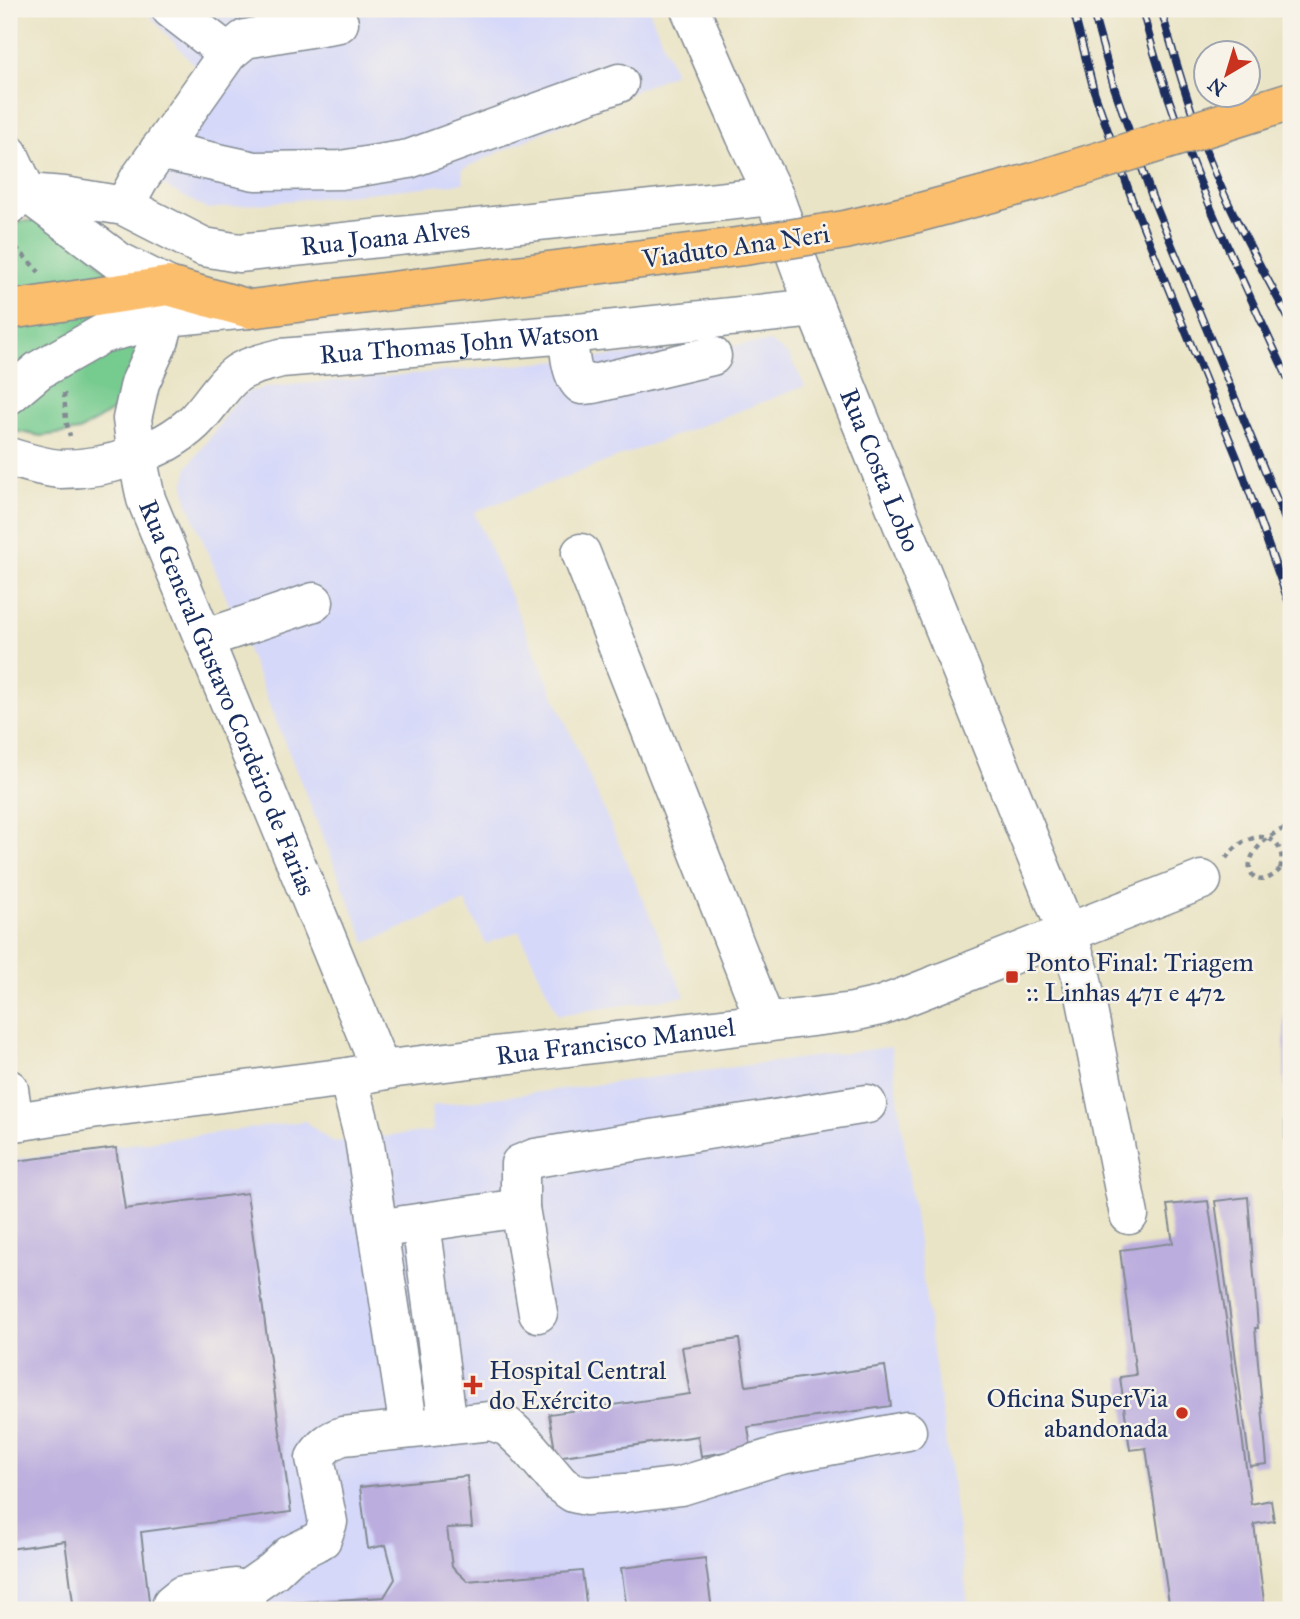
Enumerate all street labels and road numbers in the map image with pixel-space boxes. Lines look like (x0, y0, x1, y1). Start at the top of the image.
street label: Rua Joana Alves (299, 212, 472, 262)
street label: Viaduto Ana Neri (639, 217, 832, 275)
street label: Rua Thomas John Watson (318, 315, 600, 371)
street label: Rua Costa Lobo (833, 384, 928, 556)
street label: Rua General Gustavo Cordeiro de Farias (132, 495, 323, 900)
street label: Rua Francisco Manuel (494, 1011, 737, 1072)

